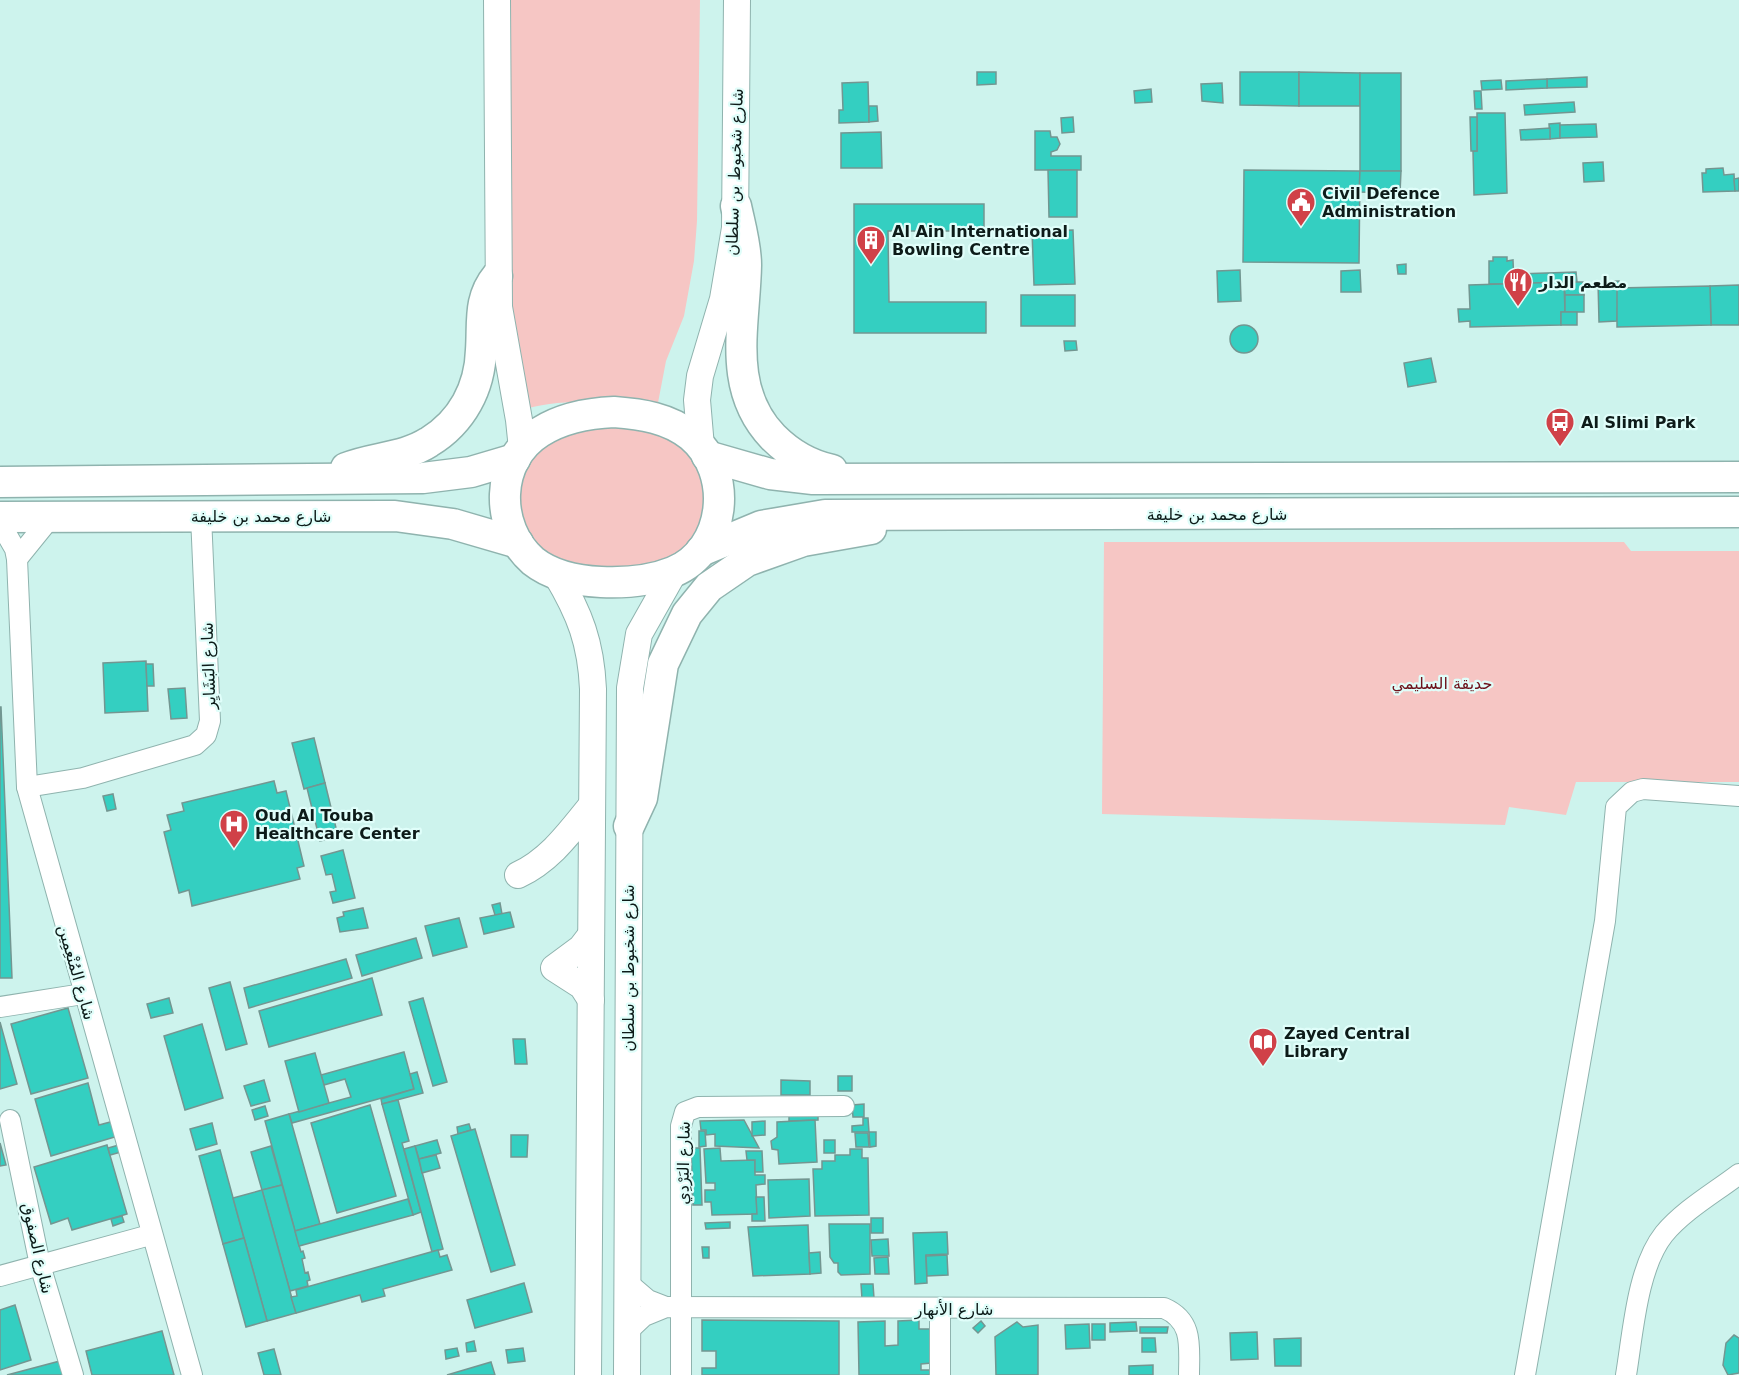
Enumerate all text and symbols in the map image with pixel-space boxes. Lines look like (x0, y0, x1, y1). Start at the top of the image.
street label: شارع شخبوط بن سلطان (722, 88, 748, 256)
place label: Civil Defence Administration (1322, 184, 1456, 221)
public building icon: Civil Defence Administration (1285, 186, 1317, 228)
place label: Al Ain International Bowling Centre (892, 222, 1068, 259)
building icon: Al Ain International Bowling Centre (855, 224, 887, 266)
restaurant icon: مطعم الدار (1502, 266, 1534, 308)
place label: مطعم الدار (1538, 273, 1627, 292)
bus stop icon: Al Slimi Park (1544, 406, 1576, 448)
place label: Al Slimi Park (1581, 413, 1696, 432)
street label: شارع محمد بن خليفة (1147, 505, 1287, 525)
street label: شارع محمد بن خليفة (191, 507, 331, 527)
street label: شارع البَشَايِر (197, 622, 221, 711)
park label: حديقة السليمي (1392, 674, 1492, 694)
place label: Oud Al Touba Healthcare Center (255, 806, 420, 843)
hospital icon: Oud Al Touba Healthcare Center (218, 808, 250, 850)
street label: شارع شخبوط بن سلطان (619, 884, 639, 1052)
street label: شارع المُنْعِمِين (53, 922, 99, 1022)
place label: Zayed Central Library (1284, 1024, 1410, 1061)
library icon: Zayed Central Library (1247, 1026, 1279, 1068)
street label: شارع البَرْدِي (673, 1121, 695, 1205)
street label: شارع الصفوق (17, 1201, 57, 1296)
street label: شارع الأنهار (914, 1299, 993, 1320)

